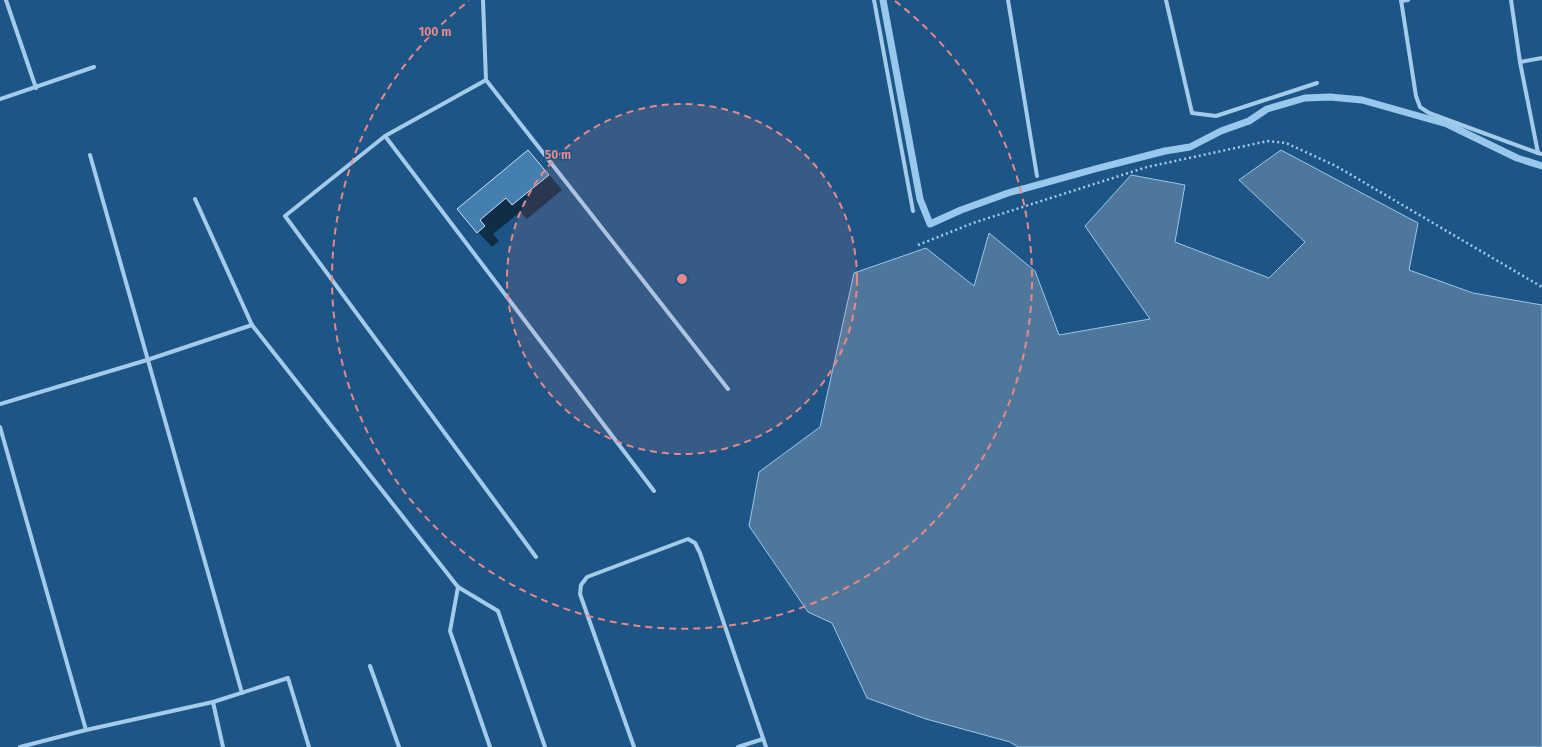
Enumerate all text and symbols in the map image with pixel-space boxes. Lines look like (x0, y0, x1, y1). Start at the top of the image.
text: 100 m (419, 25, 451, 39)
text: 50 m (545, 148, 571, 162)
centre of rings (675, 272, 689, 286)

